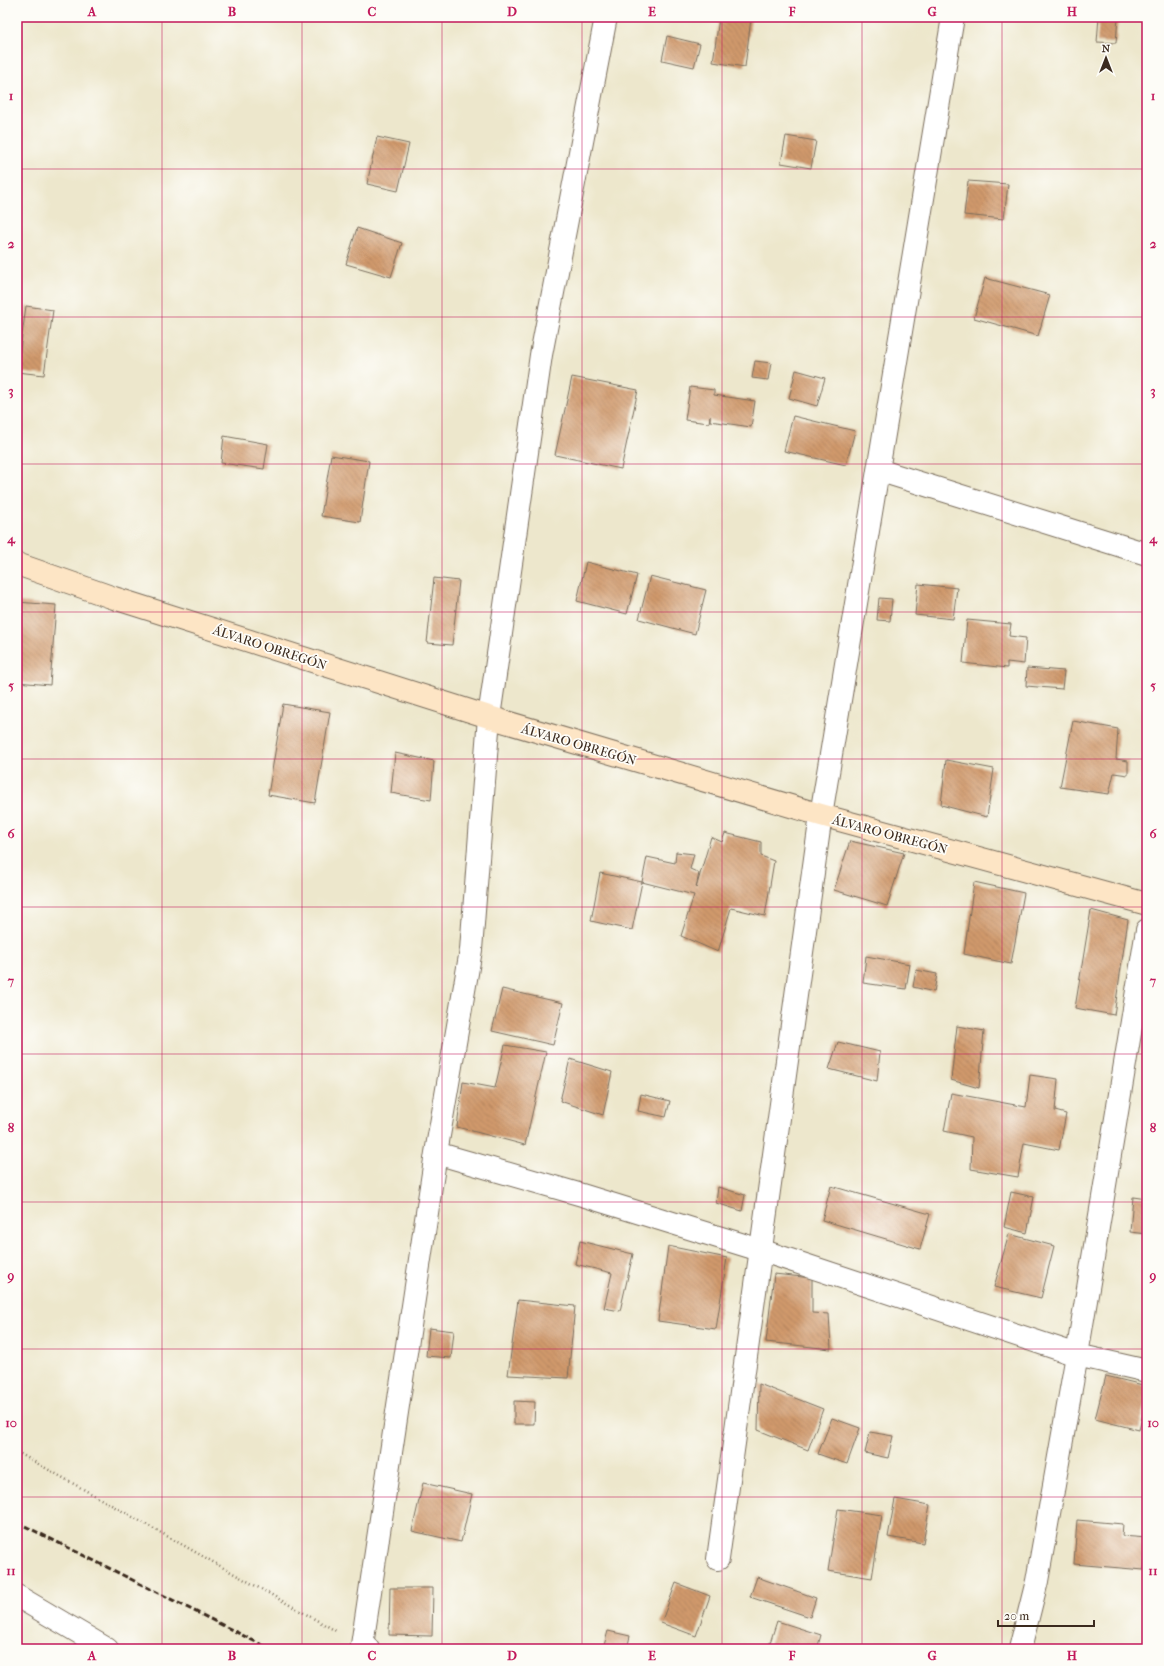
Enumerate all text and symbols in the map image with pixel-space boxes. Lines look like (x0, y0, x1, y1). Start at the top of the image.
text: A (87, 4, 97, 19)
text: B (228, 4, 237, 19)
text: C (368, 4, 377, 19)
text: D (507, 4, 517, 19)
text: E (648, 4, 656, 19)
text: F (788, 4, 796, 19)
text: G (927, 4, 937, 19)
text: H (1067, 4, 1078, 19)
north arrow (1086, 38, 1126, 78)
text: N (1102, 42, 1111, 55)
text: 1 (9, 88, 14, 103)
text: 1 (1151, 88, 1156, 103)
text: 2 (8, 236, 15, 251)
text: 2 (1150, 236, 1157, 251)
text: 3 (8, 383, 14, 399)
text: 3 (1150, 383, 1156, 399)
text: 4 (6, 531, 16, 547)
text: 4 (1148, 531, 1158, 547)
street label: ÁLVARO OBREGÓN (210, 622, 329, 673)
text: 5 (8, 678, 14, 693)
text: 5 (1150, 678, 1156, 693)
street label: ÁLVARO OBREGÓN (519, 721, 638, 768)
street label: ÁLVARO OBREGÓN (830, 812, 949, 857)
text: 6 (7, 826, 15, 841)
text: 6 (1149, 826, 1157, 841)
text: 7 (7, 973, 15, 988)
text: 7 (1149, 973, 1157, 988)
text: 8 (8, 1120, 15, 1135)
text: 8 (1150, 1120, 1157, 1135)
text: 9 (7, 1268, 15, 1284)
text: 9 (1149, 1268, 1157, 1284)
text: 10 (5, 1415, 17, 1430)
text: 10 (1147, 1415, 1159, 1430)
text: 11 (6, 1563, 16, 1578)
text: 11 (1148, 1563, 1158, 1578)
scale bar (998, 1602, 1094, 1628)
text: 20 m (1004, 1609, 1029, 1623)
text: A (87, 1648, 97, 1663)
text: B (228, 1648, 237, 1663)
text: C (368, 1648, 377, 1663)
text: D (507, 1648, 517, 1663)
text: E (648, 1648, 656, 1663)
text: F (788, 1648, 796, 1663)
text: G (927, 1648, 937, 1663)
text: H (1067, 1648, 1078, 1663)

